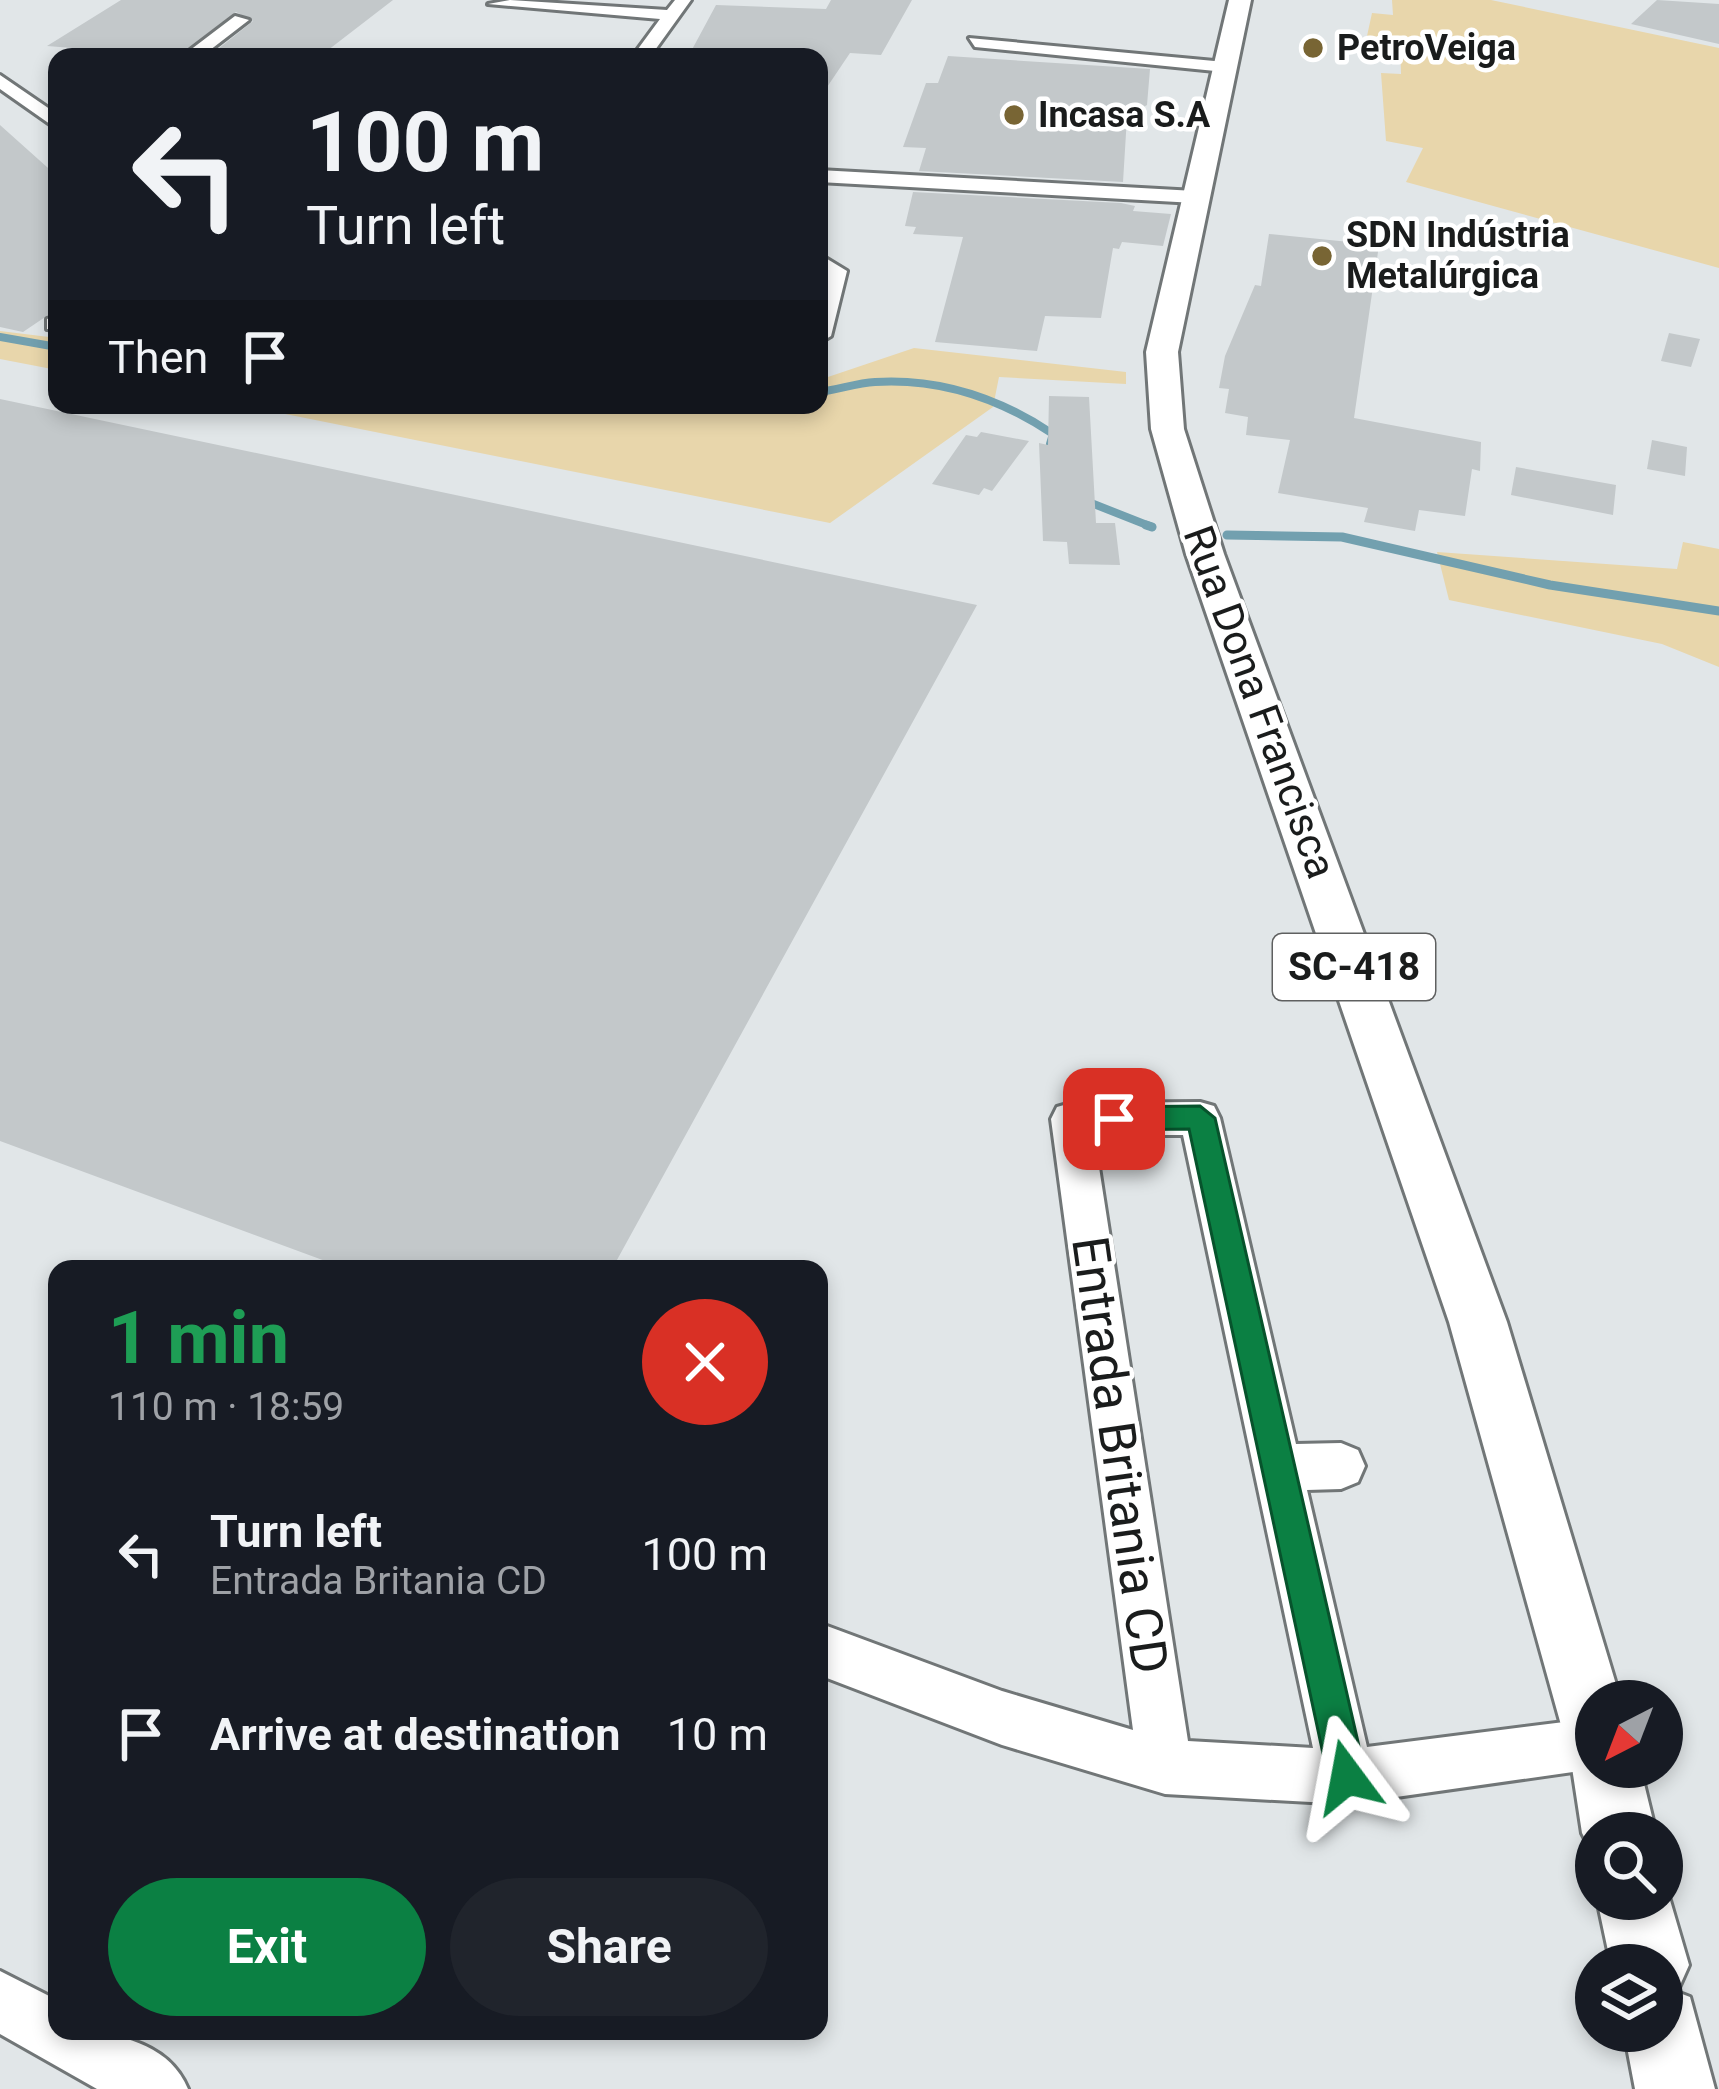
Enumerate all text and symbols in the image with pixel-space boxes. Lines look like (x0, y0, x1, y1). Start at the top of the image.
place label: PetroVeiga (1337, 27, 1516, 69)
marker: PetroVeiga (1300, 35, 1326, 61)
text: 100 m (306, 93, 544, 192)
place label: Incasa S.A (1038, 94, 1211, 136)
icon: left (108, 96, 264, 252)
marker: Incasa S.A (1001, 102, 1027, 128)
text: Turn left (306, 194, 505, 257)
place label: SDN Indústria Metalúrgica (1346, 214, 1570, 297)
marker: SDN Indústria Metalúrgica (1309, 243, 1335, 269)
icon: arrive (232, 324, 298, 390)
text: Then (108, 331, 208, 384)
street label: Rua Dona Francisca (1174, 519, 1346, 885)
road number: SC-418 (1273, 934, 1435, 1000)
pin (1063, 1068, 1165, 1170)
icon: arrive (1081, 1086, 1147, 1152)
street label: Entrada Britania CD (1060, 1233, 1180, 1677)
text: 1 min (108, 1296, 289, 1381)
button: close (642, 1299, 768, 1425)
text: 110 m · 18:59 (108, 1384, 344, 1430)
text: Turn left (210, 1505, 382, 1558)
icon: left (108, 1521, 174, 1587)
text: 100 m (642, 1528, 768, 1581)
text: Entrada Britania CD (210, 1558, 547, 1604)
north arrow (1575, 1680, 1683, 1788)
map controls (1575, 1680, 1683, 2052)
icon: arrive (108, 1701, 174, 1767)
text: Arrive at destination (210, 1708, 621, 1761)
text: 10 m (667, 1708, 768, 1761)
position arrow (1284, 1714, 1410, 1840)
button: search (1575, 1812, 1683, 1920)
button: Exit (108, 1878, 426, 2016)
button: Share (450, 1878, 768, 2016)
button: layers (1575, 1944, 1683, 2052)

